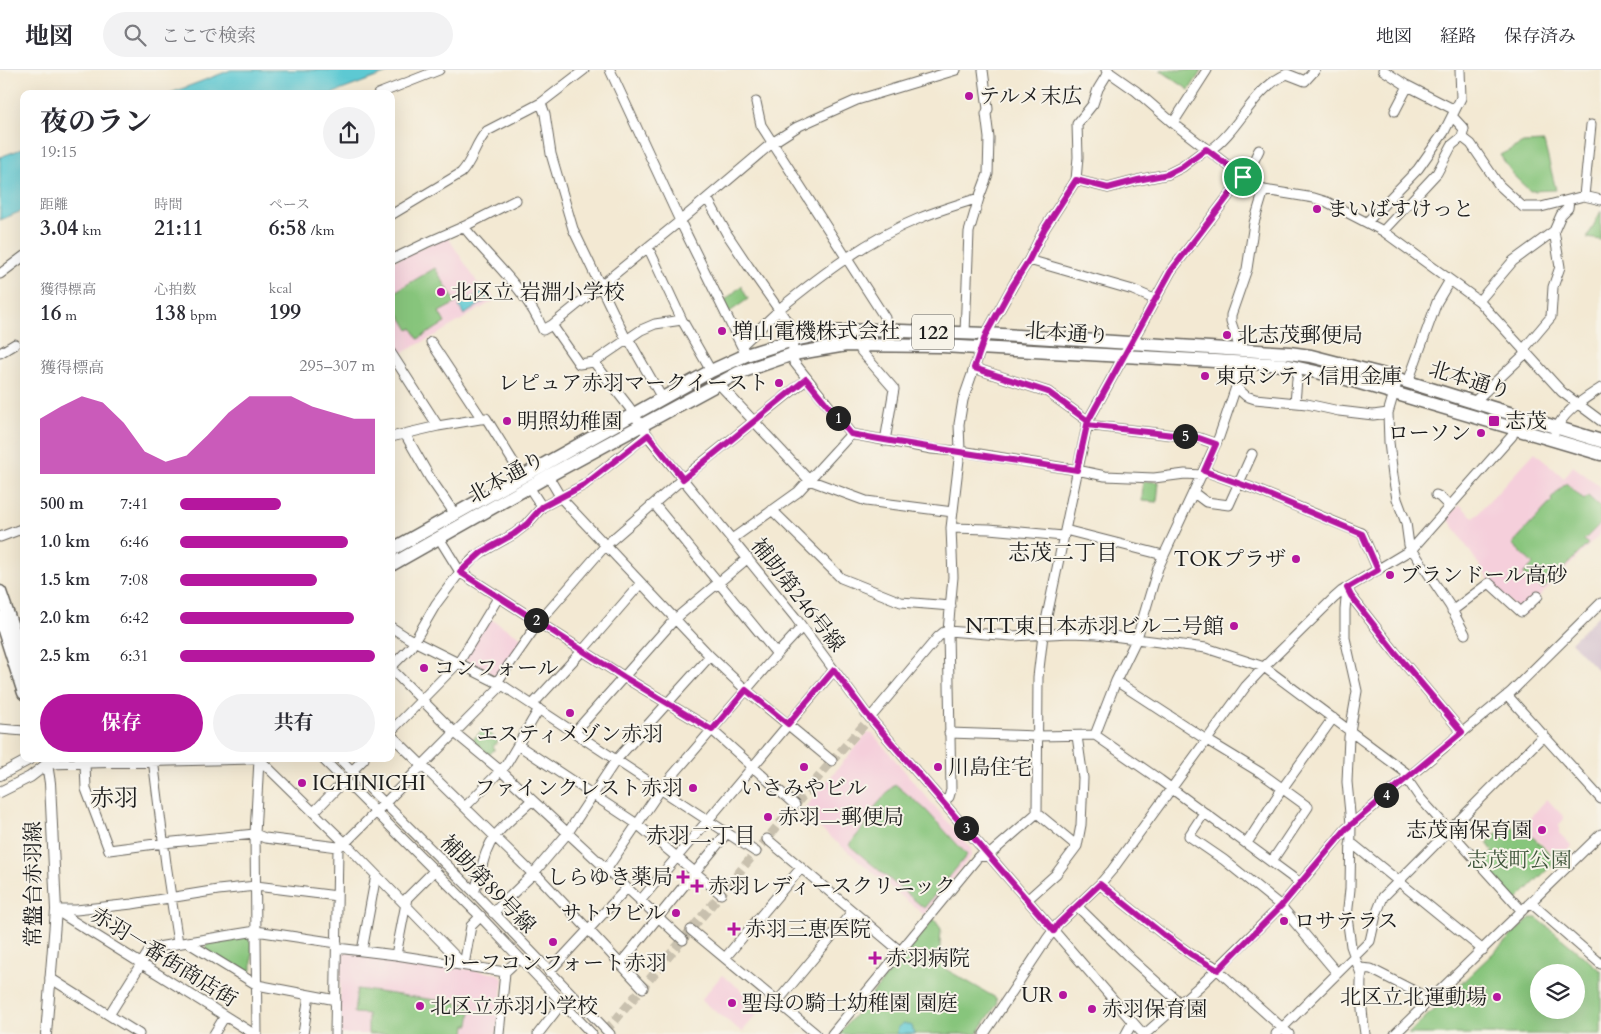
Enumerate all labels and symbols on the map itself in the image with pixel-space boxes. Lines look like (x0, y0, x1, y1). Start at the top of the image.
place label: テルメ末広 (979, 82, 1082, 111)
marker: テルメ末広 (963, 90, 975, 102)
pin (1222, 156, 1264, 198)
place label: まいばすけっと (1327, 195, 1474, 224)
marker: まいばすけっと (1311, 203, 1323, 215)
place label: 北区立 岩淵小学校 (451, 278, 625, 307)
marker: 北区立 岩淵小学校 (435, 286, 447, 298)
road number: 122 (912, 314, 954, 350)
street label: 北本通り (1024, 316, 1110, 351)
place label: 増山電機株式会社 (732, 317, 900, 346)
place label: 北志茂郵便局 (1237, 321, 1363, 350)
marker: 増山電機株式会社 (716, 325, 728, 337)
marker: 北志茂郵便局 (1221, 329, 1233, 341)
street label: 北本通り (1425, 354, 1514, 407)
place label: 東京シティ信用金庫 (1215, 362, 1402, 391)
place label: レピュア赤羽マークイースト (498, 369, 769, 398)
marker: 東京シティ信用金庫 (1199, 370, 1211, 382)
marker: レピュア赤羽マークイースト (773, 377, 785, 389)
pin: 1 (826, 406, 850, 430)
place label: 明照幼稚園 (517, 407, 622, 436)
place label: 志茂 (1505, 407, 1547, 436)
marker: 志茂 (1487, 414, 1501, 428)
marker: 明照幼稚園 (501, 415, 513, 427)
place label: ローソン (1388, 419, 1471, 448)
pin: 5 (1172, 424, 1198, 448)
marker: ローソン (1475, 427, 1487, 439)
street label: 北本通り (462, 444, 550, 510)
street label: 補助第246号線 (744, 532, 851, 658)
district label: 志茂二丁目 (1008, 538, 1118, 568)
place label: TOKプラザ (1174, 545, 1286, 574)
marker: TOKプラザ (1290, 553, 1302, 565)
place label: ブランドール高砂 (1400, 561, 1568, 590)
marker: ブランドール高砂 (1384, 569, 1396, 581)
pin: 2 (524, 608, 548, 632)
place label: NTT東日本赤羽ビル二号館 (965, 612, 1224, 641)
marker: NTT東日本赤羽ビル二号館 (1228, 620, 1240, 632)
place label: コンフォール (434, 654, 559, 683)
marker: コンフォール (418, 662, 430, 674)
marker: エスティメゾン赤羽 (564, 707, 576, 719)
place label: エスティメゾン赤羽 (477, 720, 663, 749)
place label: 川島住宅 (948, 753, 1032, 782)
marker: いさみやビル (798, 761, 810, 773)
marker: 川島住宅 (932, 761, 944, 773)
place label: ICHINICHI (312, 769, 426, 798)
place label: ファインクレスト赤羽 (474, 774, 683, 803)
place label: いさみやビル (741, 774, 867, 803)
marker: ICHINICHI (296, 777, 308, 789)
district label: 赤羽 (90, 782, 138, 815)
marker: ファインクレスト赤羽 (687, 782, 699, 794)
pin: 4 (1374, 782, 1398, 808)
place label: 赤羽二郵便局 (778, 803, 904, 832)
marker: 赤羽二郵便局 (762, 811, 774, 823)
pin: 3 (954, 816, 978, 840)
place label: 志茂南保育園 (1406, 816, 1532, 845)
street label: 常盤台赤羽線 (19, 821, 48, 947)
district label: 赤羽二丁目 (646, 821, 756, 851)
marker: 志茂南保育園 (1536, 824, 1548, 836)
street label: 補助第89号線 (433, 829, 542, 940)
park label: 志茂町公園 (1467, 846, 1572, 875)
place label: しらゆき薬局 (547, 863, 673, 892)
marker: しらゆき薬局 (677, 871, 689, 883)
place label: 赤羽レディースクリニック (708, 872, 956, 901)
marker: 赤羽レディースクリニック (690, 879, 704, 893)
place label: サトウビル (561, 899, 666, 928)
street label: 赤羽一番街商店街 (85, 901, 243, 1014)
marker: サトウビル (670, 907, 682, 919)
place label: ロサテラス (1294, 907, 1398, 936)
place label: 赤羽三恵医院 (745, 915, 871, 944)
marker: ロサテラス (1278, 915, 1290, 927)
marker: 赤羽三恵医院 (727, 922, 741, 936)
marker: リーフコンフォート赤羽 (547, 936, 559, 948)
place label: 赤羽病院 (886, 944, 970, 973)
place label: リーフコンフォート赤羽 (439, 949, 667, 978)
marker: 赤羽病院 (868, 951, 882, 965)
place label: UR (1021, 981, 1053, 1010)
place label: 北区立北運動場 (1340, 983, 1487, 1012)
place label: 聖母の騎士幼稚園 園庭 (742, 989, 958, 1018)
marker: UR (1057, 989, 1069, 1001)
marker: 北区立北運動場 (1491, 991, 1503, 1003)
place label: 北区立赤羽小学校 (430, 992, 598, 1021)
place label: 赤羽保育園 (1102, 995, 1207, 1024)
marker: 聖母の騎士幼稚園 園庭 (726, 997, 738, 1009)
marker: 北区立赤羽小学校 (414, 1000, 426, 1012)
marker: 赤羽保育園 (1086, 1003, 1098, 1015)

